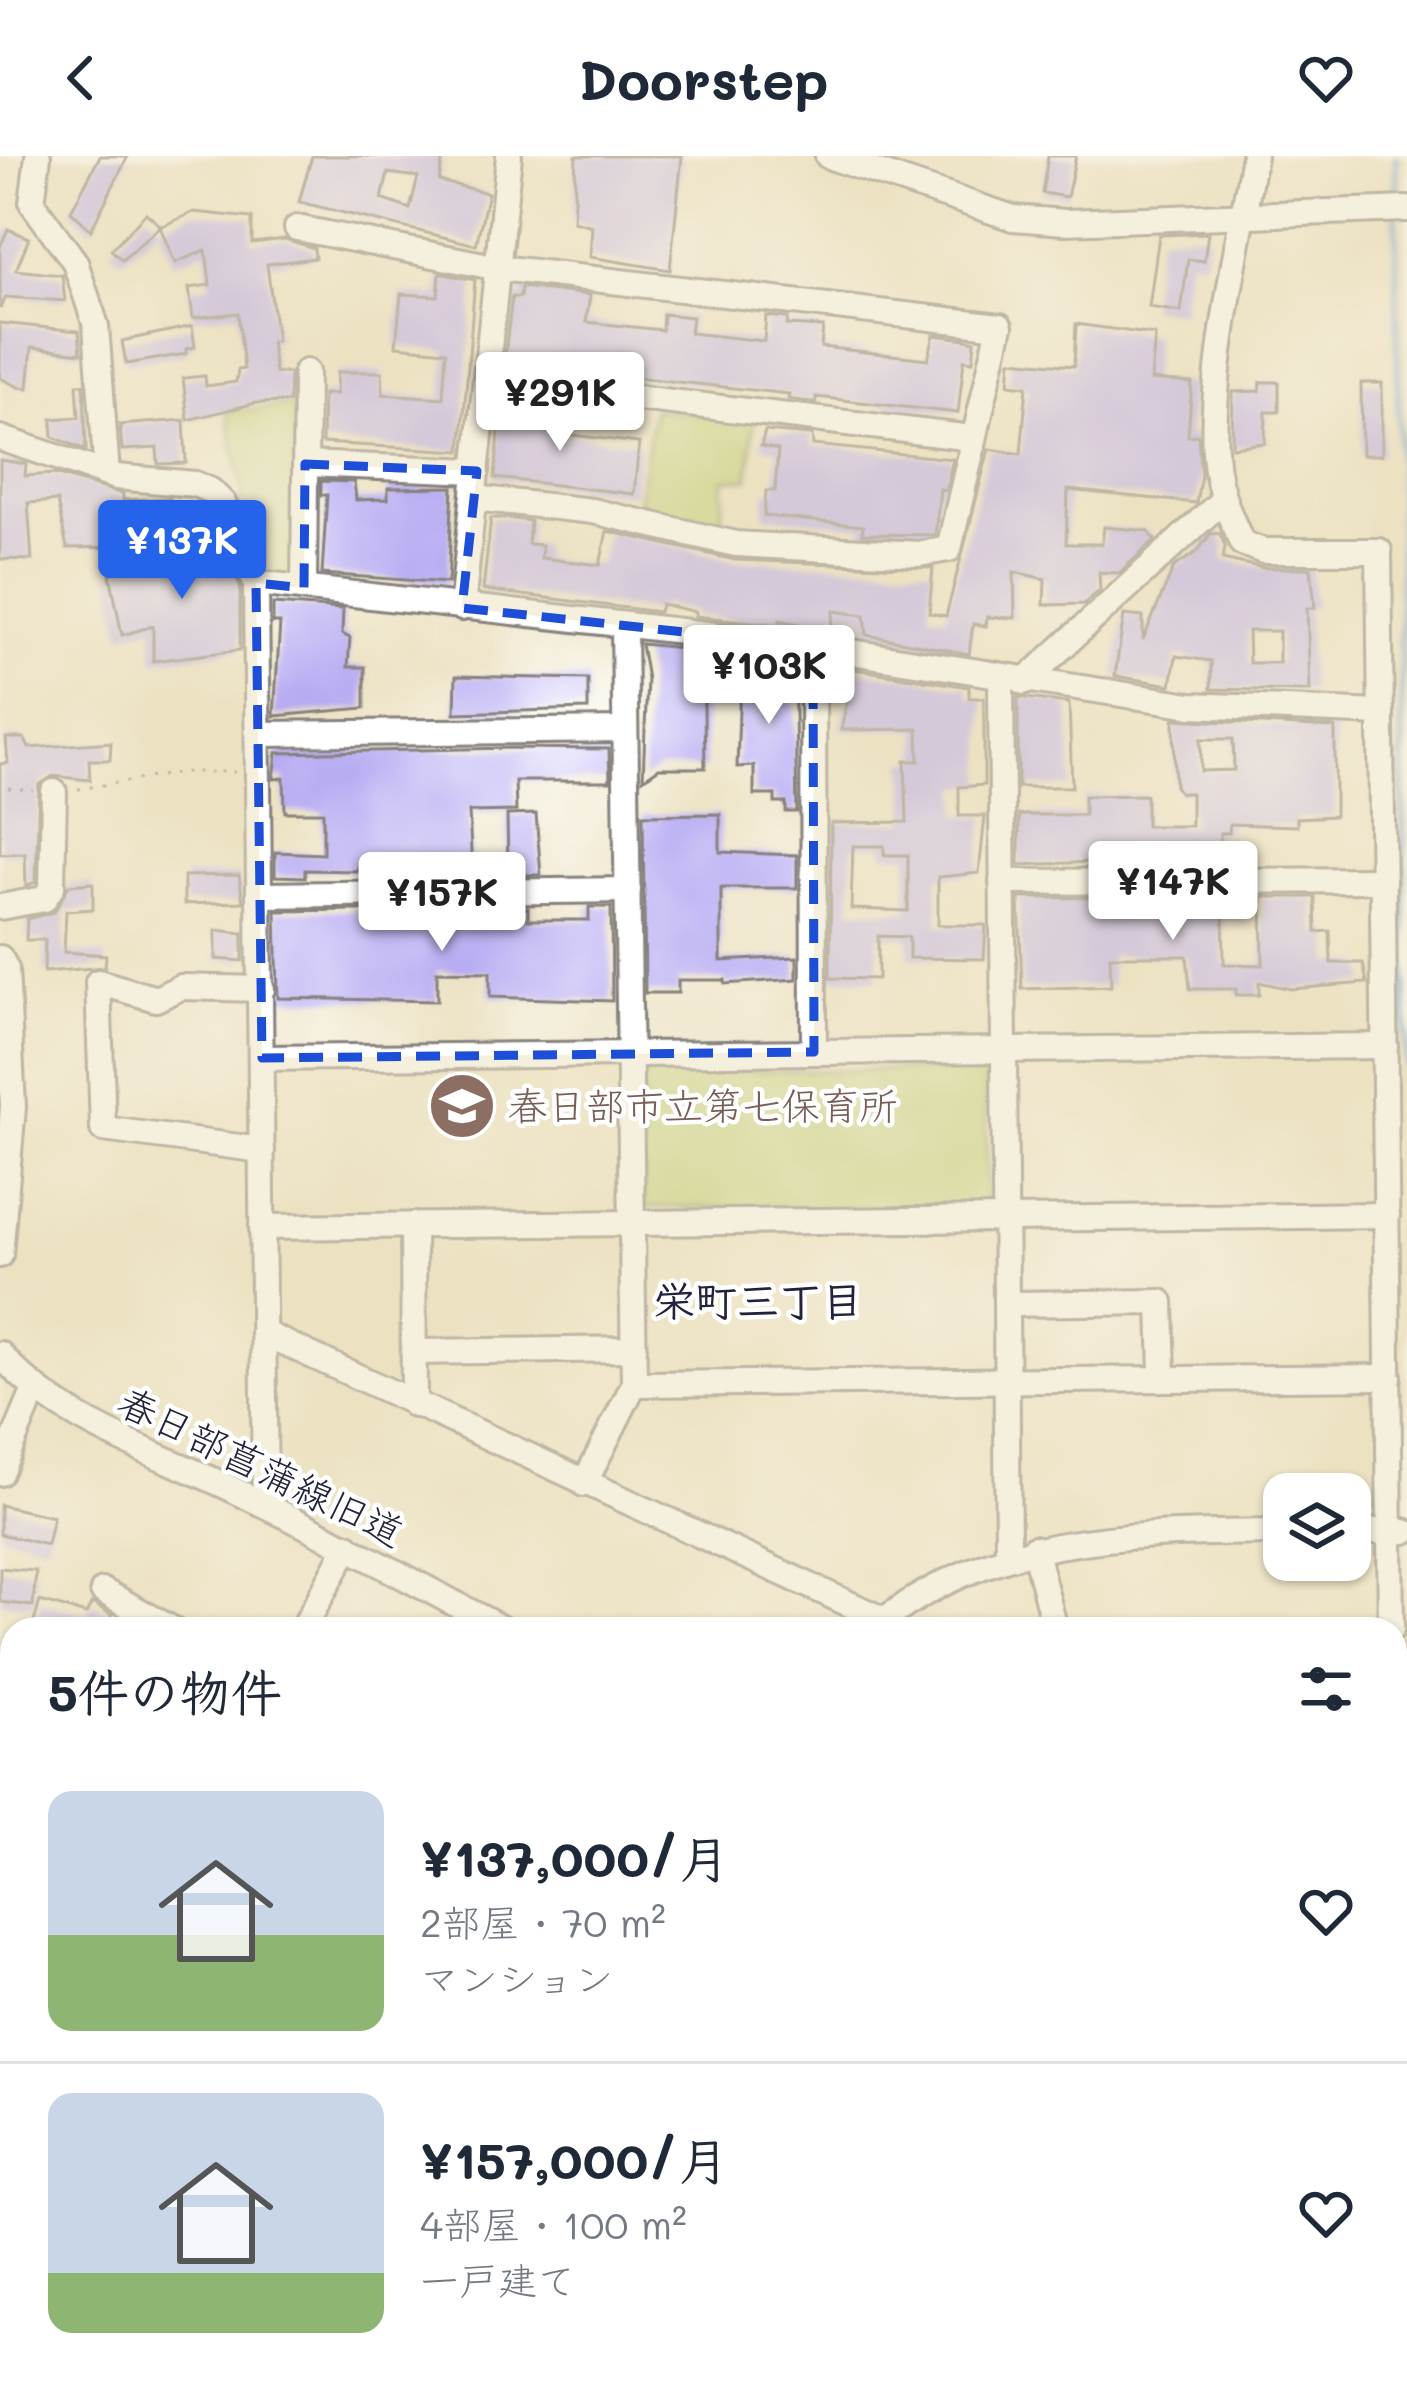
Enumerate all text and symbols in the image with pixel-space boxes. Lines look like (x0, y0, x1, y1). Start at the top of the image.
text: Doorstep (579, 43, 828, 114)
icon: back (48, 45, 114, 111)
icon: heart (1293, 45, 1359, 111)
pin: ¥291K (476, 352, 644, 454)
text: ¥291K (503, 365, 617, 416)
pin: ¥137K (98, 500, 266, 602)
text: ¥137K (125, 513, 239, 564)
pin: ¥103K (685, 625, 853, 727)
text: ¥103K (711, 638, 827, 689)
pin: ¥147K (1089, 841, 1257, 943)
pin: ¥157K (358, 852, 526, 954)
text: ¥147K (1116, 854, 1230, 905)
text: ¥157K (386, 865, 498, 916)
school or university icon: 春日部市立第七保育所 (427, 1071, 497, 1141)
place label: 春日部市立第七保育所 (508, 1079, 898, 1130)
district label: 栄町三丁目 (653, 1272, 863, 1327)
street label: 春日部菖蒲線旧道 (110, 1374, 413, 1557)
map controls (1263, 1473, 1371, 1581)
button: layers (1263, 1473, 1371, 1581)
icon: filters (1293, 1656, 1359, 1722)
text: 5件の物件 (48, 1657, 282, 1724)
text: ¥137,000/月 (420, 1823, 730, 1890)
icon: home (144, 1839, 288, 1983)
icon: heart (1293, 1878, 1359, 1944)
text: 2部屋 · 70 m² (420, 1896, 666, 1947)
text: マンション (420, 1952, 613, 2003)
text: ¥157,000/月 (420, 2125, 729, 2192)
icon: home (144, 2141, 288, 2285)
icon: heart (1293, 2180, 1359, 2246)
text: 4部屋 · 100 m² (420, 2198, 687, 2249)
text: 一戸建て (420, 2254, 576, 2305)

